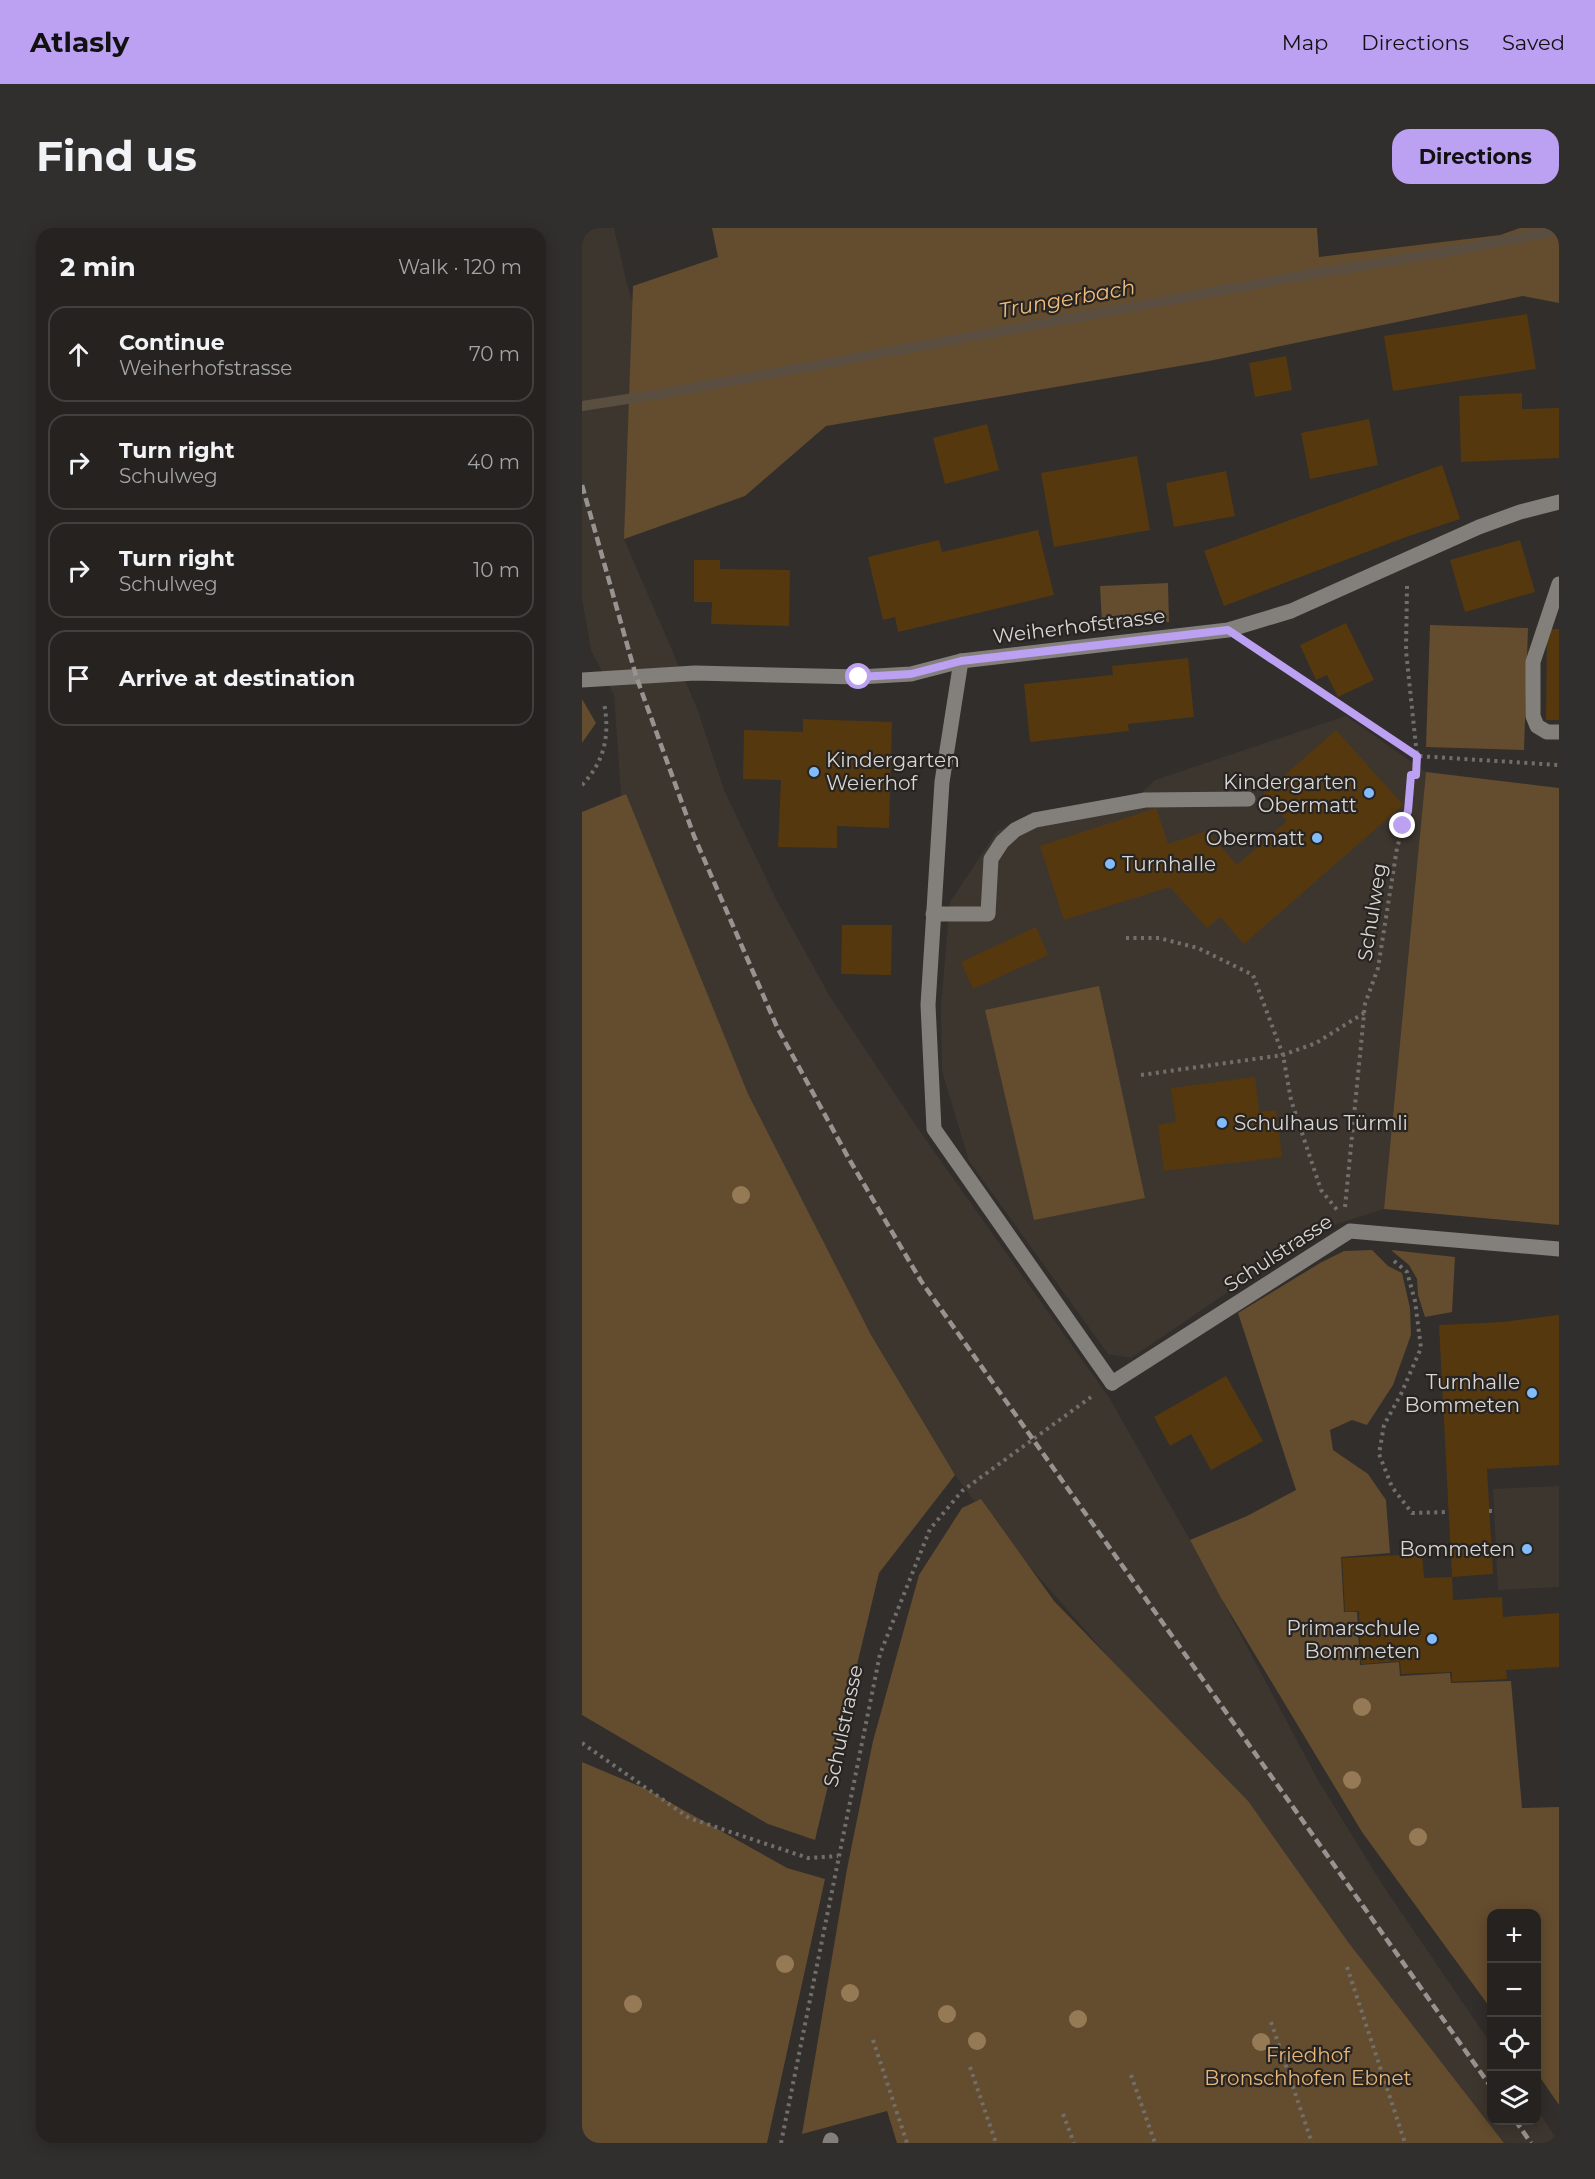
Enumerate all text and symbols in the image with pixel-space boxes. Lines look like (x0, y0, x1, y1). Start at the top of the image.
text: Atlasly (30, 25, 129, 59)
text: Map (1282, 30, 1328, 55)
text: Directions (1361, 30, 1469, 55)
text: Saved (1502, 30, 1565, 55)
button: Directions (1392, 129, 1559, 184)
text: Find us (36, 130, 197, 182)
text: 2 min (60, 251, 136, 283)
text: Walk · 120 m (398, 255, 522, 279)
water label: Trungerbach (997, 274, 1137, 323)
text: Continue (119, 329, 225, 356)
icon: ahead (62, 338, 95, 371)
text: 70 m (469, 342, 520, 366)
text: Weiherhofstrasse (119, 356, 292, 380)
text: Turn right (119, 437, 234, 464)
icon: right (62, 446, 95, 479)
text: 40 m (467, 450, 520, 474)
text: Schulweg (119, 464, 218, 488)
text: Turn right (119, 545, 234, 572)
icon: right (62, 554, 95, 587)
text: 10 m (473, 558, 520, 582)
text: Schulweg (119, 572, 218, 596)
street label: Weiherhofstrasse (991, 604, 1167, 648)
icon: arrive (62, 662, 95, 695)
route start (845, 663, 871, 689)
text: Arrive at destination (119, 665, 355, 692)
place label: Kindergarten Weierhof (826, 748, 960, 795)
marker: Kindergarten Weierhof (807, 765, 821, 779)
place label: Kindergarten Obermatt (1223, 770, 1357, 817)
marker: Kindergarten Obermatt (1362, 786, 1376, 800)
route end (1389, 812, 1415, 838)
place label: Obermatt (1206, 826, 1305, 850)
marker: Obermatt (1310, 831, 1324, 845)
place label: Turnhalle (1122, 852, 1216, 876)
marker: Turnhalle (1103, 857, 1117, 871)
street label: Schulweg (1352, 861, 1392, 963)
place label: Schulhaus Türmli (1234, 1111, 1408, 1135)
marker: Schulhaus Türmli (1215, 1116, 1229, 1130)
street label: Schulstrasse (1219, 1209, 1337, 1297)
place label: Turnhalle Bommeten (1405, 1370, 1520, 1417)
marker: Turnhalle Bommeten (1525, 1386, 1539, 1400)
place label: Bommeten (1400, 1537, 1515, 1561)
marker: Bommeten (1520, 1542, 1534, 1556)
place label: Primarschule Bommeten (1287, 1616, 1420, 1663)
marker: Primarschule Bommeten (1425, 1632, 1439, 1646)
street label: Schulstrasse (818, 1663, 868, 1789)
map controls (1487, 1909, 1541, 2125)
button: + (1487, 1909, 1541, 1963)
button: − (1487, 1963, 1541, 2017)
button: locate (1487, 2017, 1541, 2071)
park label: Friedhof Bronschhofen Ebnet (1204, 2043, 1412, 2090)
button: layers (1487, 2071, 1541, 2125)

